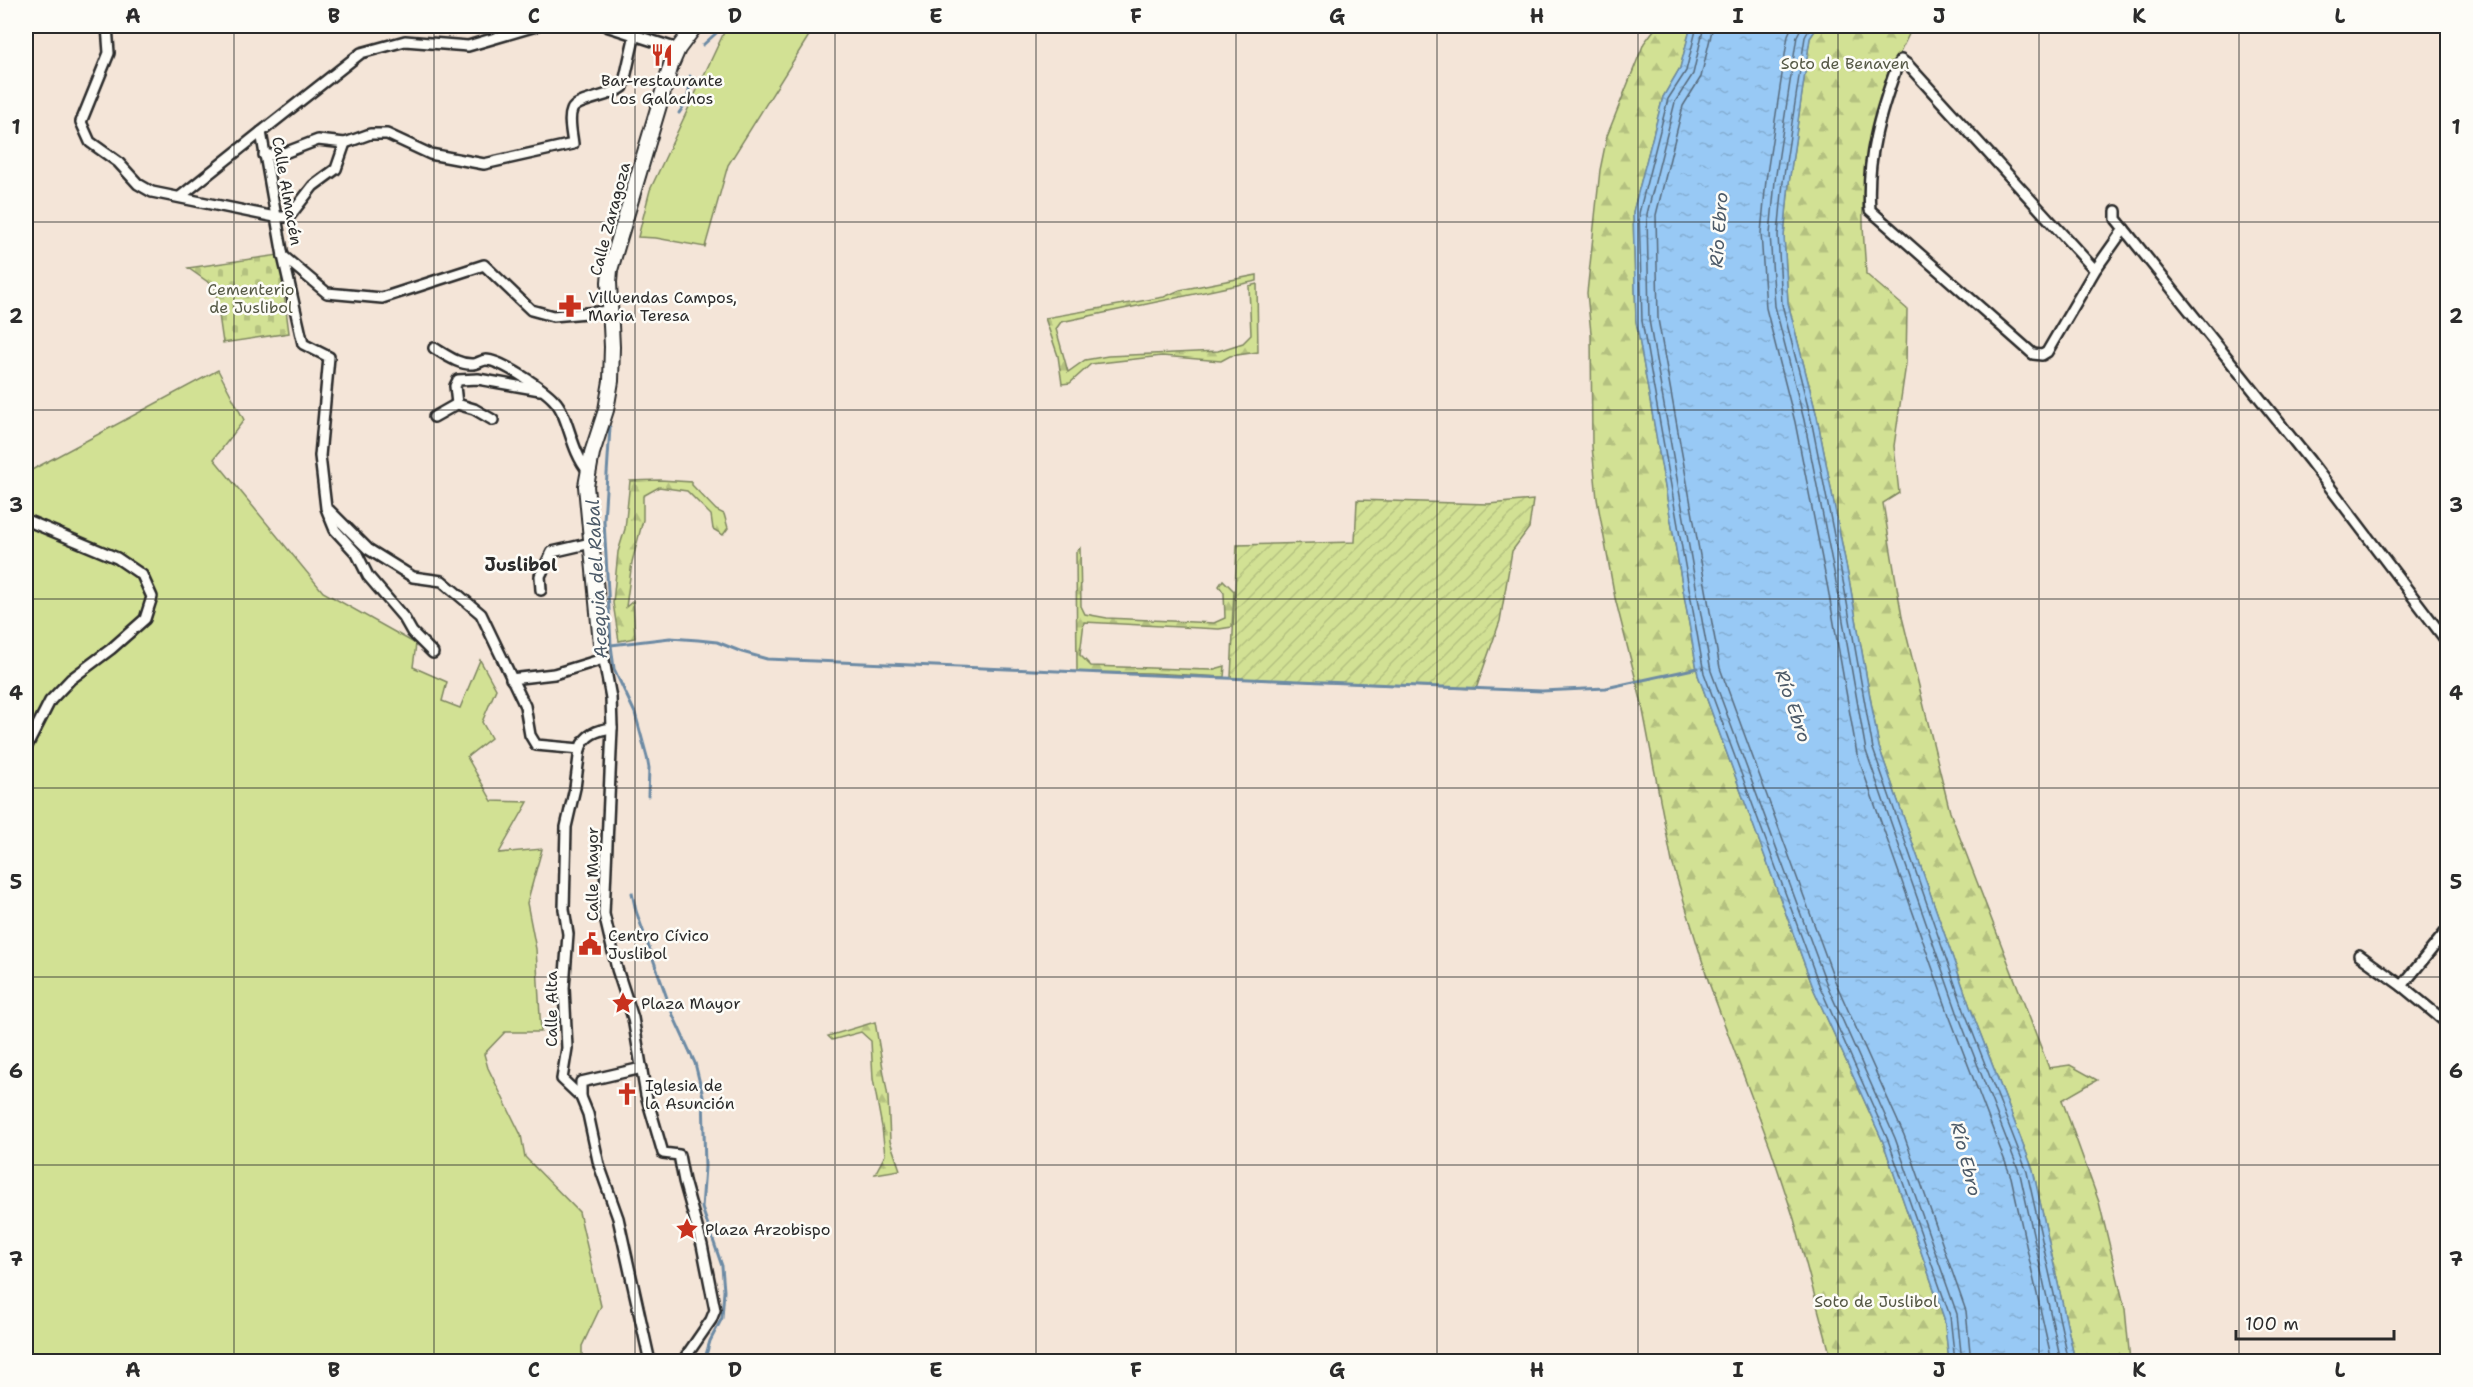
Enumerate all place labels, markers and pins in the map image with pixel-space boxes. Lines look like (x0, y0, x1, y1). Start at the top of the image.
restaurant icon: Bar-restaurante Los Galachos (649, 42, 675, 68)
place label: Bar-restaurante Los Galachos (601, 70, 723, 109)
place label: Villuendas Campos, Maria Teresa (588, 287, 737, 326)
pharmacy icon: Villuendas Campos, Maria Teresa (557, 293, 583, 319)
place label: Centro Cívico Juslibol (608, 925, 709, 964)
public building icon: Centro Cívico Juslibol (577, 931, 603, 957)
place icon: Plaza Mayor (610, 990, 636, 1016)
place label: Plaza Mayor (641, 993, 741, 1014)
place label: Iglesia de la Asunción (645, 1075, 735, 1114)
church icon: Iglesia de la Asunción (614, 1081, 640, 1107)
place icon: Plaza Arzobispo (674, 1216, 700, 1242)
place label: Plaza Arzobispo (705, 1219, 831, 1240)

